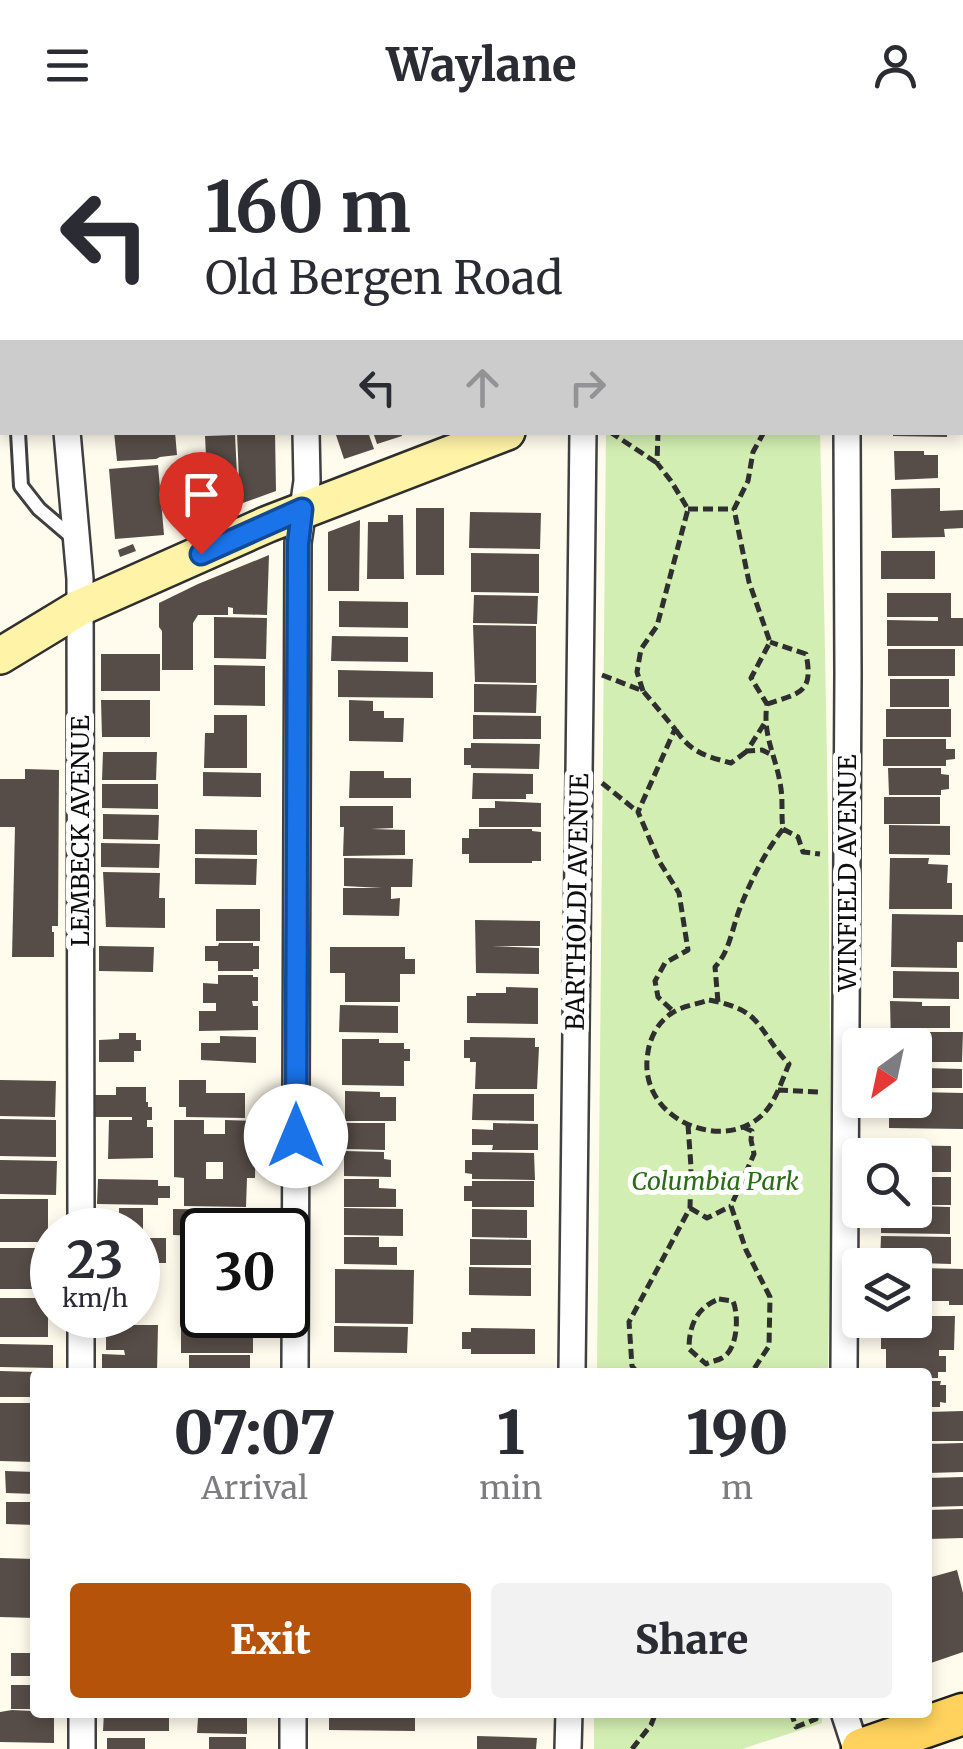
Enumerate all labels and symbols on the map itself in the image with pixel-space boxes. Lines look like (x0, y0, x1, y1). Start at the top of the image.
pin (159, 452, 244, 555)
street label: LEMBECK AVENUE (64, 715, 96, 947)
street label: WINFIELD AVENUE (831, 754, 863, 992)
street label: BARTHOLDI AVENUE (559, 773, 595, 1031)
north arrow (842, 1028, 932, 1118)
position arrow (244, 1084, 348, 1188)
park label: Columbia Park (631, 1165, 799, 1197)
speed limit sign: 30 (180, 1208, 310, 1338)

